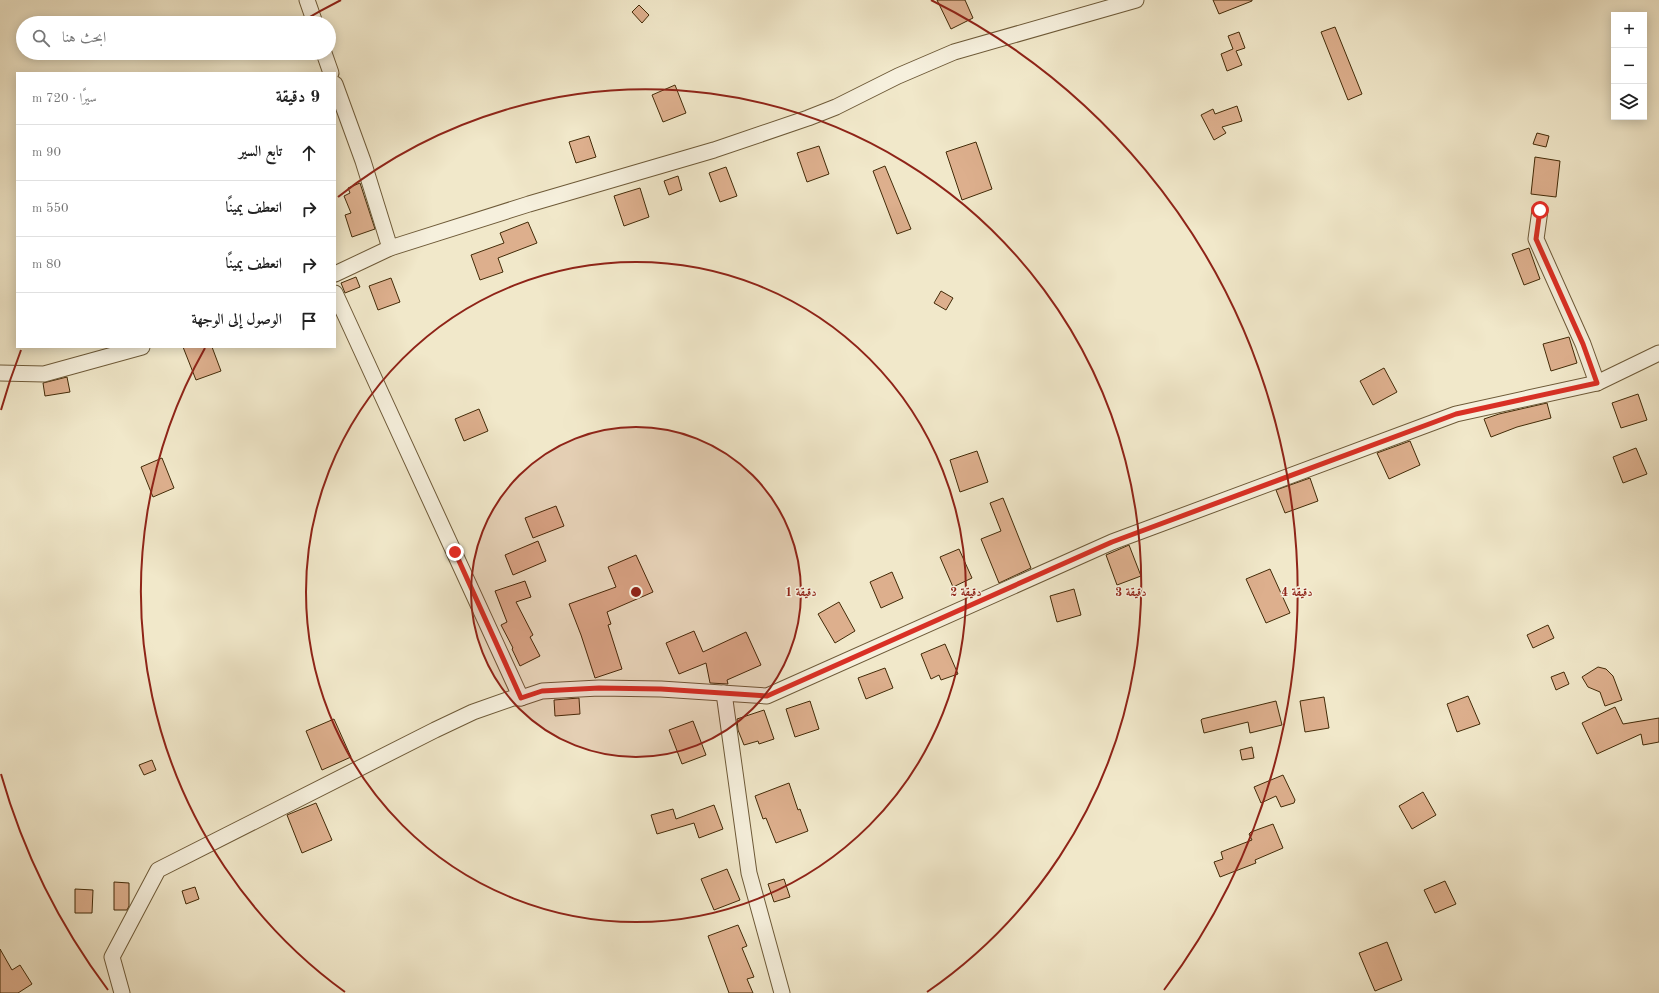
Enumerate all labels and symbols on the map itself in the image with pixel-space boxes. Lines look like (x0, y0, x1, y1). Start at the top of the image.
route start (1531, 201, 1549, 219)
route end (446, 543, 464, 561)
centre of rings (629, 585, 643, 599)
text: 1 دقيقة (785, 587, 817, 599)
text: 2 دقيقة (950, 587, 982, 599)
text: 3 دقيقة (1115, 587, 1147, 599)
text: 4 دقيقة (1281, 587, 1313, 599)

